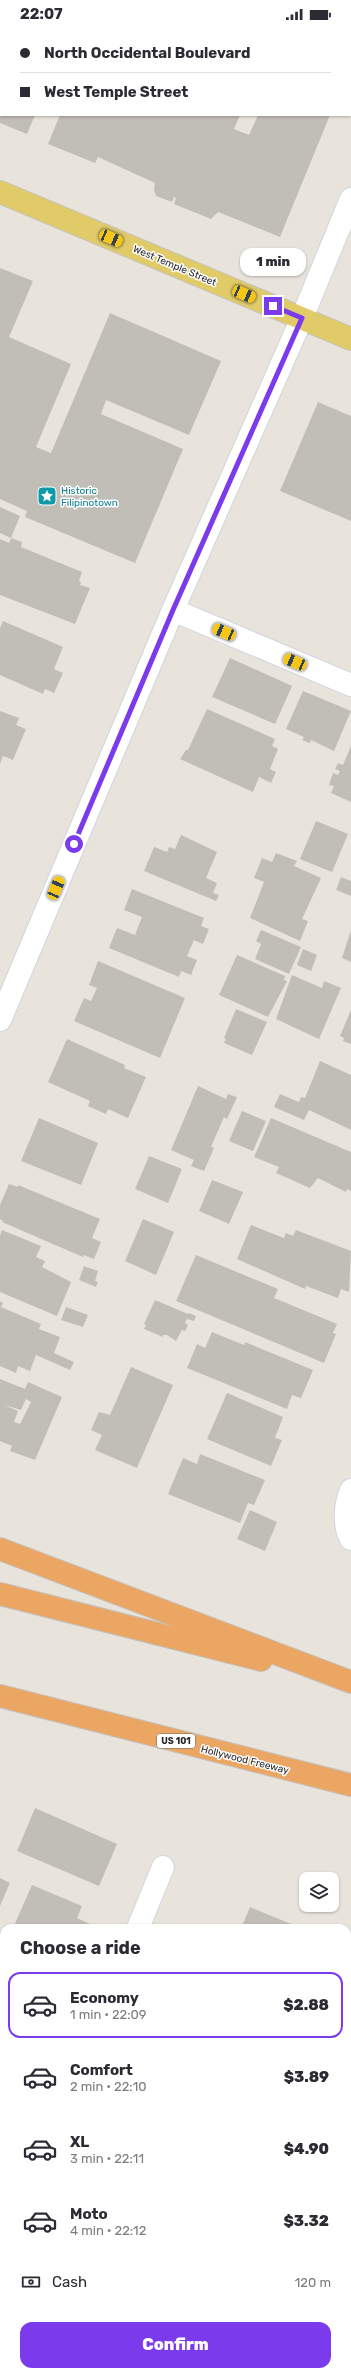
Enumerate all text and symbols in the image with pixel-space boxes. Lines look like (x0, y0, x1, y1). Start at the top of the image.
text: 22:07 (20, 5, 63, 23)
text: North Occidental Boulevard (44, 44, 251, 62)
text: West Temple Street (44, 83, 188, 101)
car (98, 228, 124, 248)
street label: West Temple Street (131, 243, 218, 289)
callout: 1 min (240, 248, 306, 276)
text: 1 min (256, 254, 290, 269)
car (231, 284, 257, 304)
route end (264, 297, 282, 315)
place icon: Historic Filipinotown (36, 485, 58, 507)
place label: Historic Filipinotown (61, 485, 118, 509)
car (211, 622, 237, 642)
car (282, 652, 308, 672)
route start (65, 835, 83, 853)
car (46, 875, 66, 901)
road number: US 101 (157, 1734, 195, 1748)
street label: Hollywood Freeway (200, 1743, 290, 1777)
map controls (299, 1872, 339, 1912)
button: layers (299, 1872, 339, 1912)
text: Choose a ride (20, 1937, 141, 1959)
icon: car (22, 1987, 58, 2023)
text: Economy (70, 1989, 139, 2007)
text: $2.88 (283, 1996, 329, 2014)
text: 1 min · 22:09 (70, 2007, 147, 2022)
icon: car (22, 2059, 58, 2095)
text: Comfort (70, 2061, 133, 2079)
text: $3.89 (284, 2068, 329, 2086)
text: 2 min · 22:10 (70, 2079, 146, 2094)
icon: car (22, 2131, 58, 2167)
text: XL (70, 2133, 89, 2151)
text: $4.90 (284, 2140, 329, 2158)
text: 3 min · 22:11 (70, 2151, 144, 2166)
icon: car (22, 2203, 58, 2239)
text: Moto (70, 2205, 108, 2223)
text: $3.32 (284, 2212, 329, 2230)
text: 4 min · 22:12 (70, 2223, 146, 2238)
icon: cash (20, 2271, 42, 2293)
text: Cash (52, 2273, 87, 2291)
text: 120 m (295, 2275, 331, 2290)
button: Confirm (20, 2322, 331, 2368)

